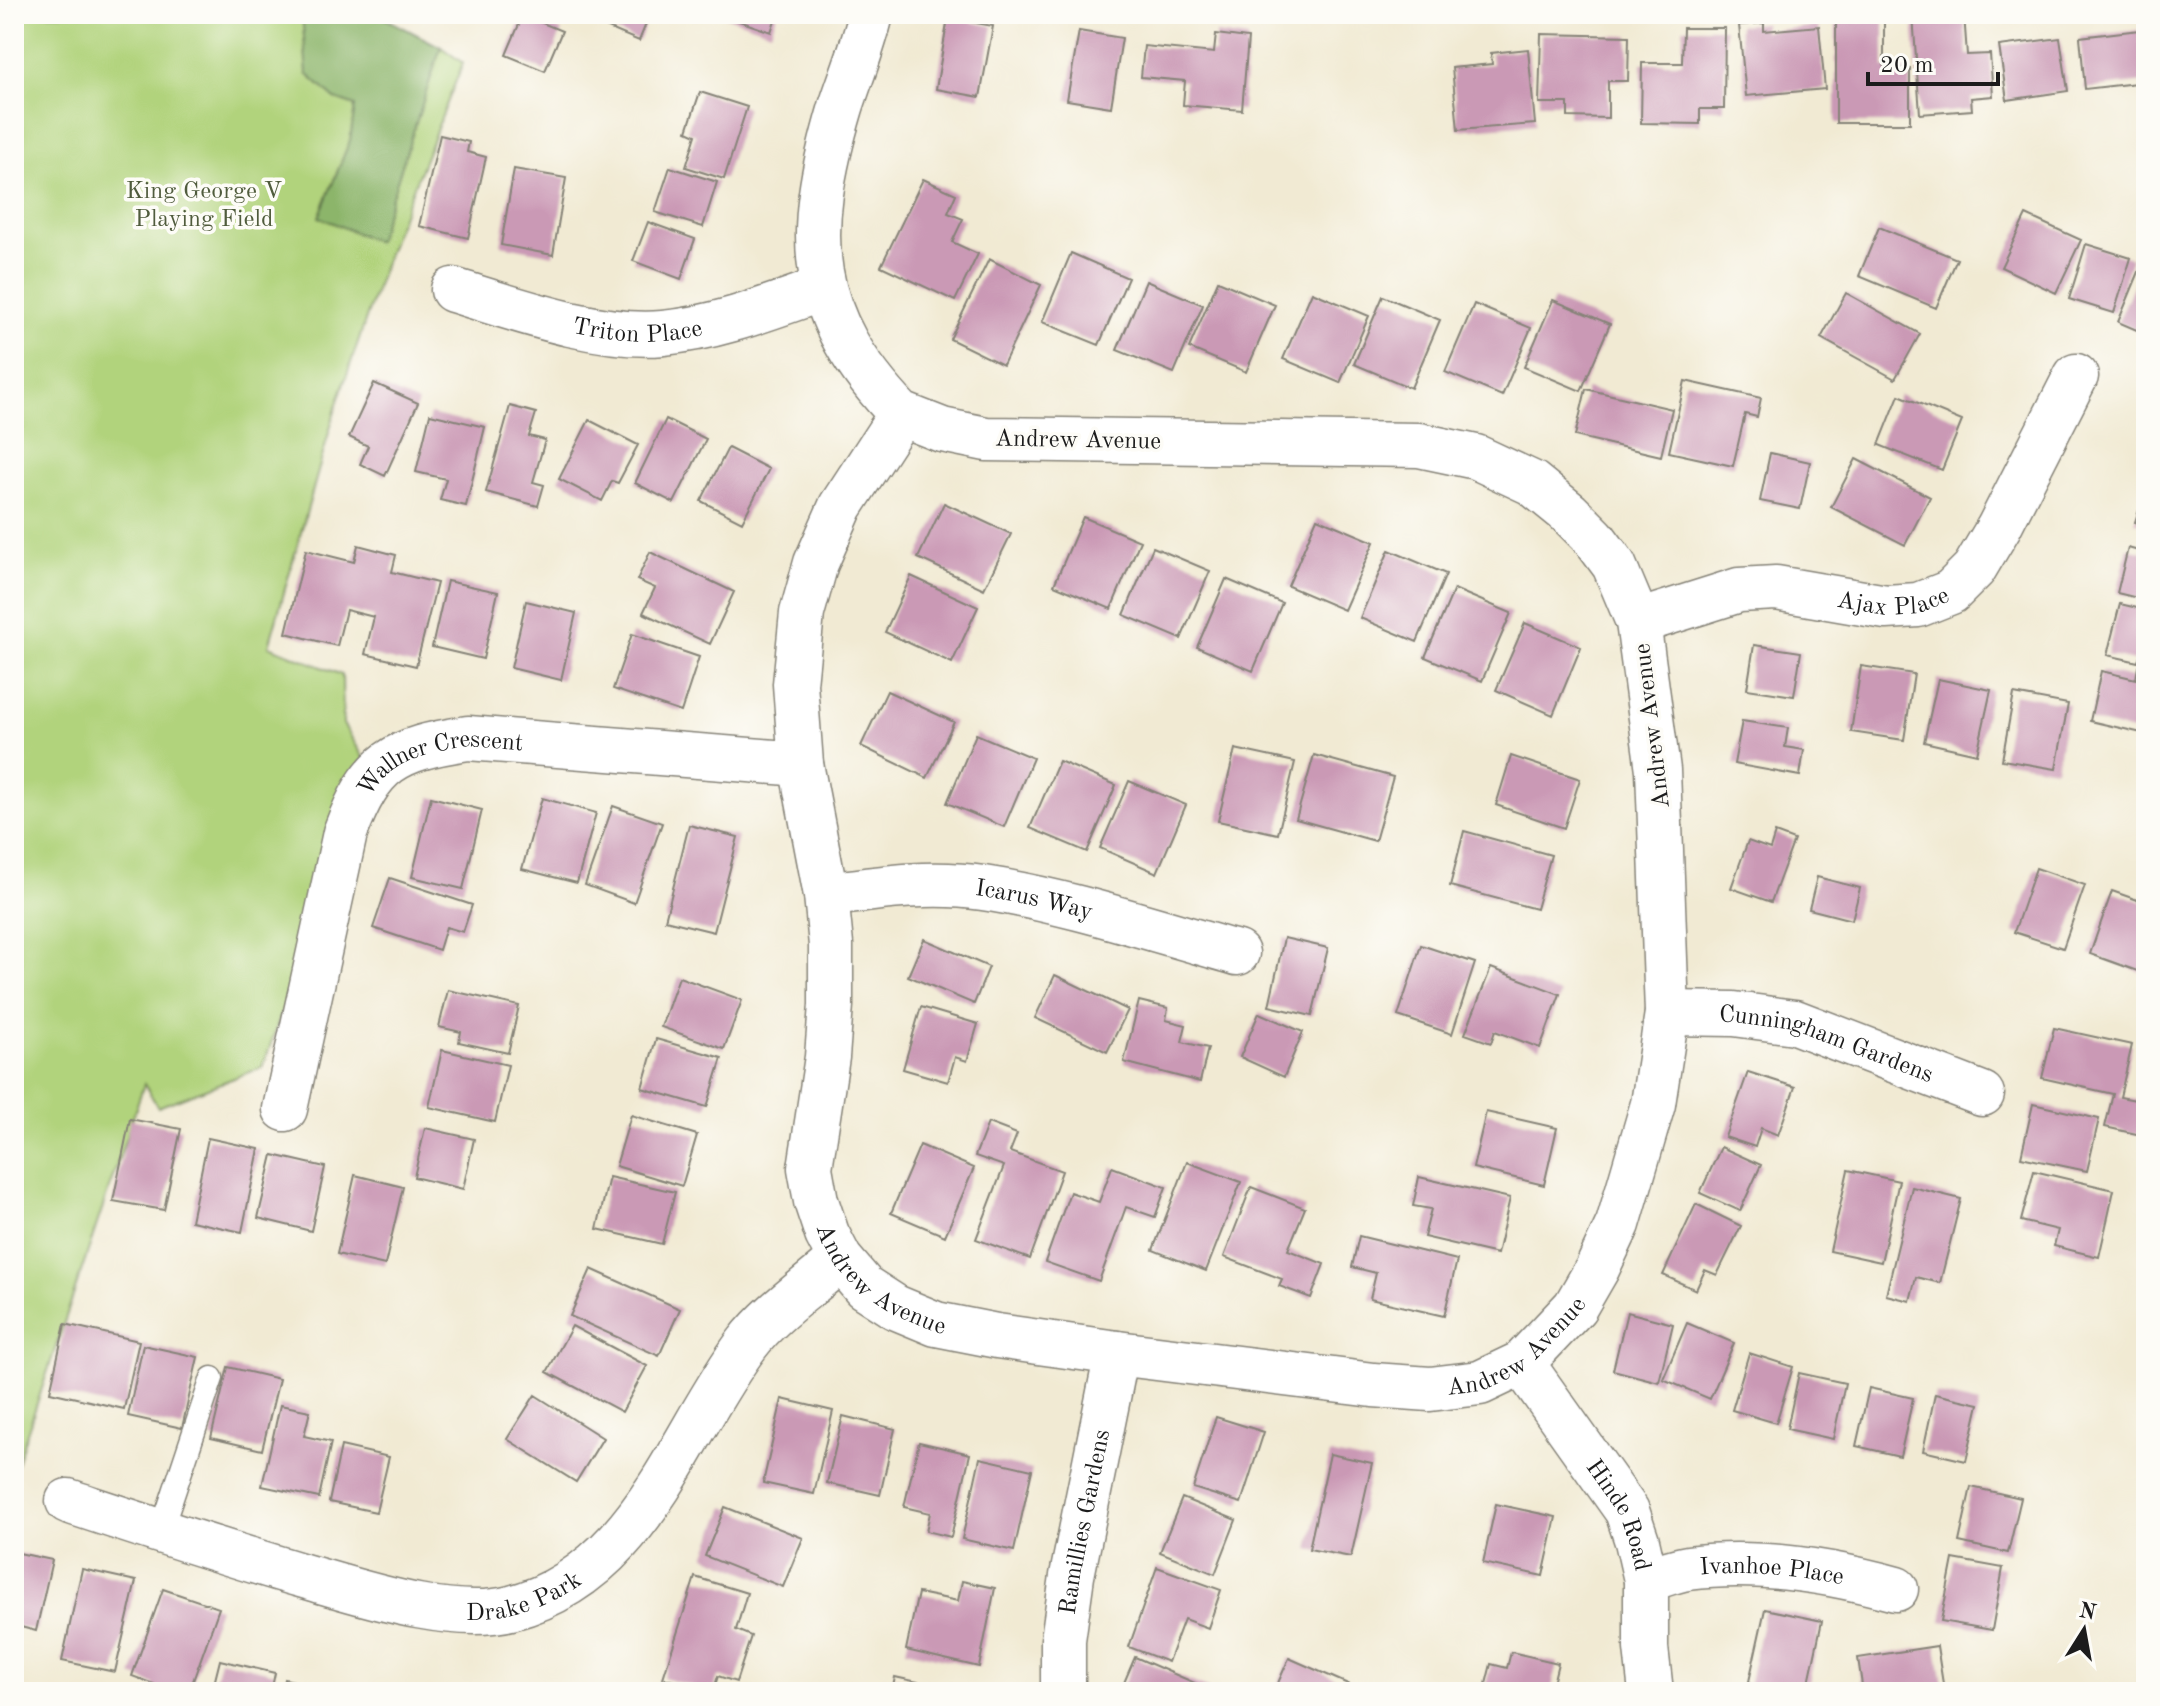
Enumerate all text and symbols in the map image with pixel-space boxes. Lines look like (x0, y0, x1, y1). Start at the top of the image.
scale bar (1868, 36, 1998, 86)
text: 20 m (1880, 54, 1934, 78)
park label: King George V Playing Field (126, 180, 282, 232)
street label: Triton Place (570, 315, 704, 348)
street label: Andrew Avenue (995, 428, 1161, 454)
street label: Ajax Place (1835, 584, 1953, 621)
street label: Andrew Avenue (1631, 642, 1675, 810)
street label: Wallner Crescent (354, 728, 524, 801)
street label: Icarus Way (974, 877, 1095, 925)
street label: Cunningham Gardens (1719, 1004, 1936, 1088)
street label: Andrew Avenue (811, 1221, 948, 1340)
street label: Andrew Avenue (1446, 1294, 1592, 1401)
street label: Ramillies Gardens (1057, 1428, 1115, 1616)
street label: Hinde Road (1581, 1456, 1653, 1573)
street label: Ivanhoe Place (1699, 1555, 1846, 1590)
street label: Drake Park (466, 1568, 586, 1626)
north arrow (2044, 1590, 2124, 1670)
text: N (2077, 1600, 2098, 1625)

